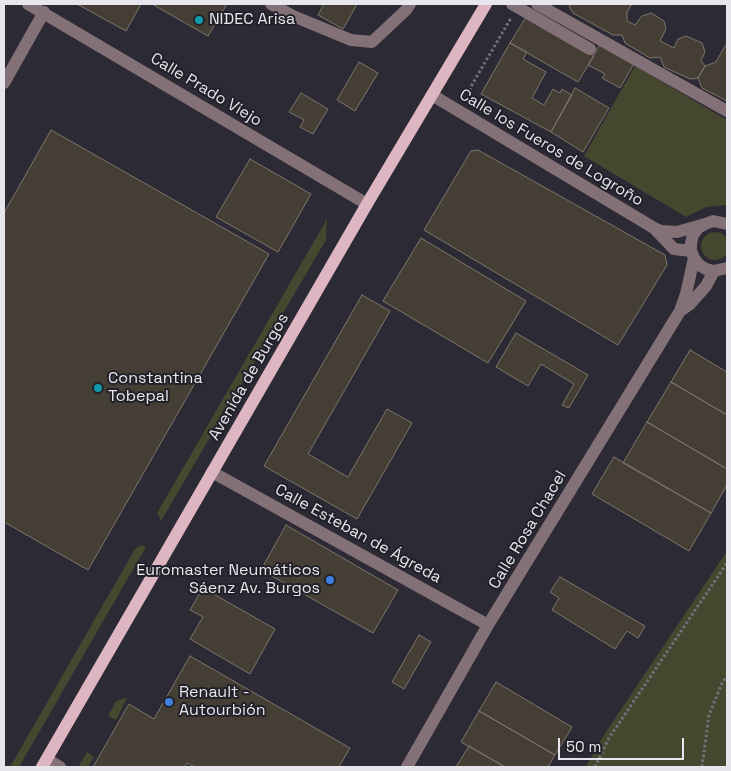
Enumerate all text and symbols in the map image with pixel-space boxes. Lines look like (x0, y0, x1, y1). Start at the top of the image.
place label: NIDEC Arisa (209, 10, 295, 30)
marker: NIDEC Arisa (193, 14, 205, 26)
street label: Calle Prado Viejo (147, 49, 265, 131)
street label: Calle los Fueros de Logroño (455, 85, 647, 211)
street label: Avenida de Burgos (205, 310, 293, 444)
place label: Constantina Tobepal (108, 369, 203, 407)
marker: Constantina Tobepal (92, 382, 104, 394)
street label: Calle Rosa Chacel (485, 467, 571, 593)
street label: Calle Esteban de Ágreda (272, 480, 444, 588)
place label: Euromaster Neumáticos Sáenz Av. Burgos (136, 561, 320, 599)
marker: Euromaster Neumáticos Sáenz Av. Burgos (324, 574, 336, 586)
place label: Renault - Autourbión (179, 683, 266, 721)
marker: Renault - Autourbión (163, 696, 175, 708)
scale bar (561, 728, 687, 760)
text: 50 m (566, 737, 601, 756)

